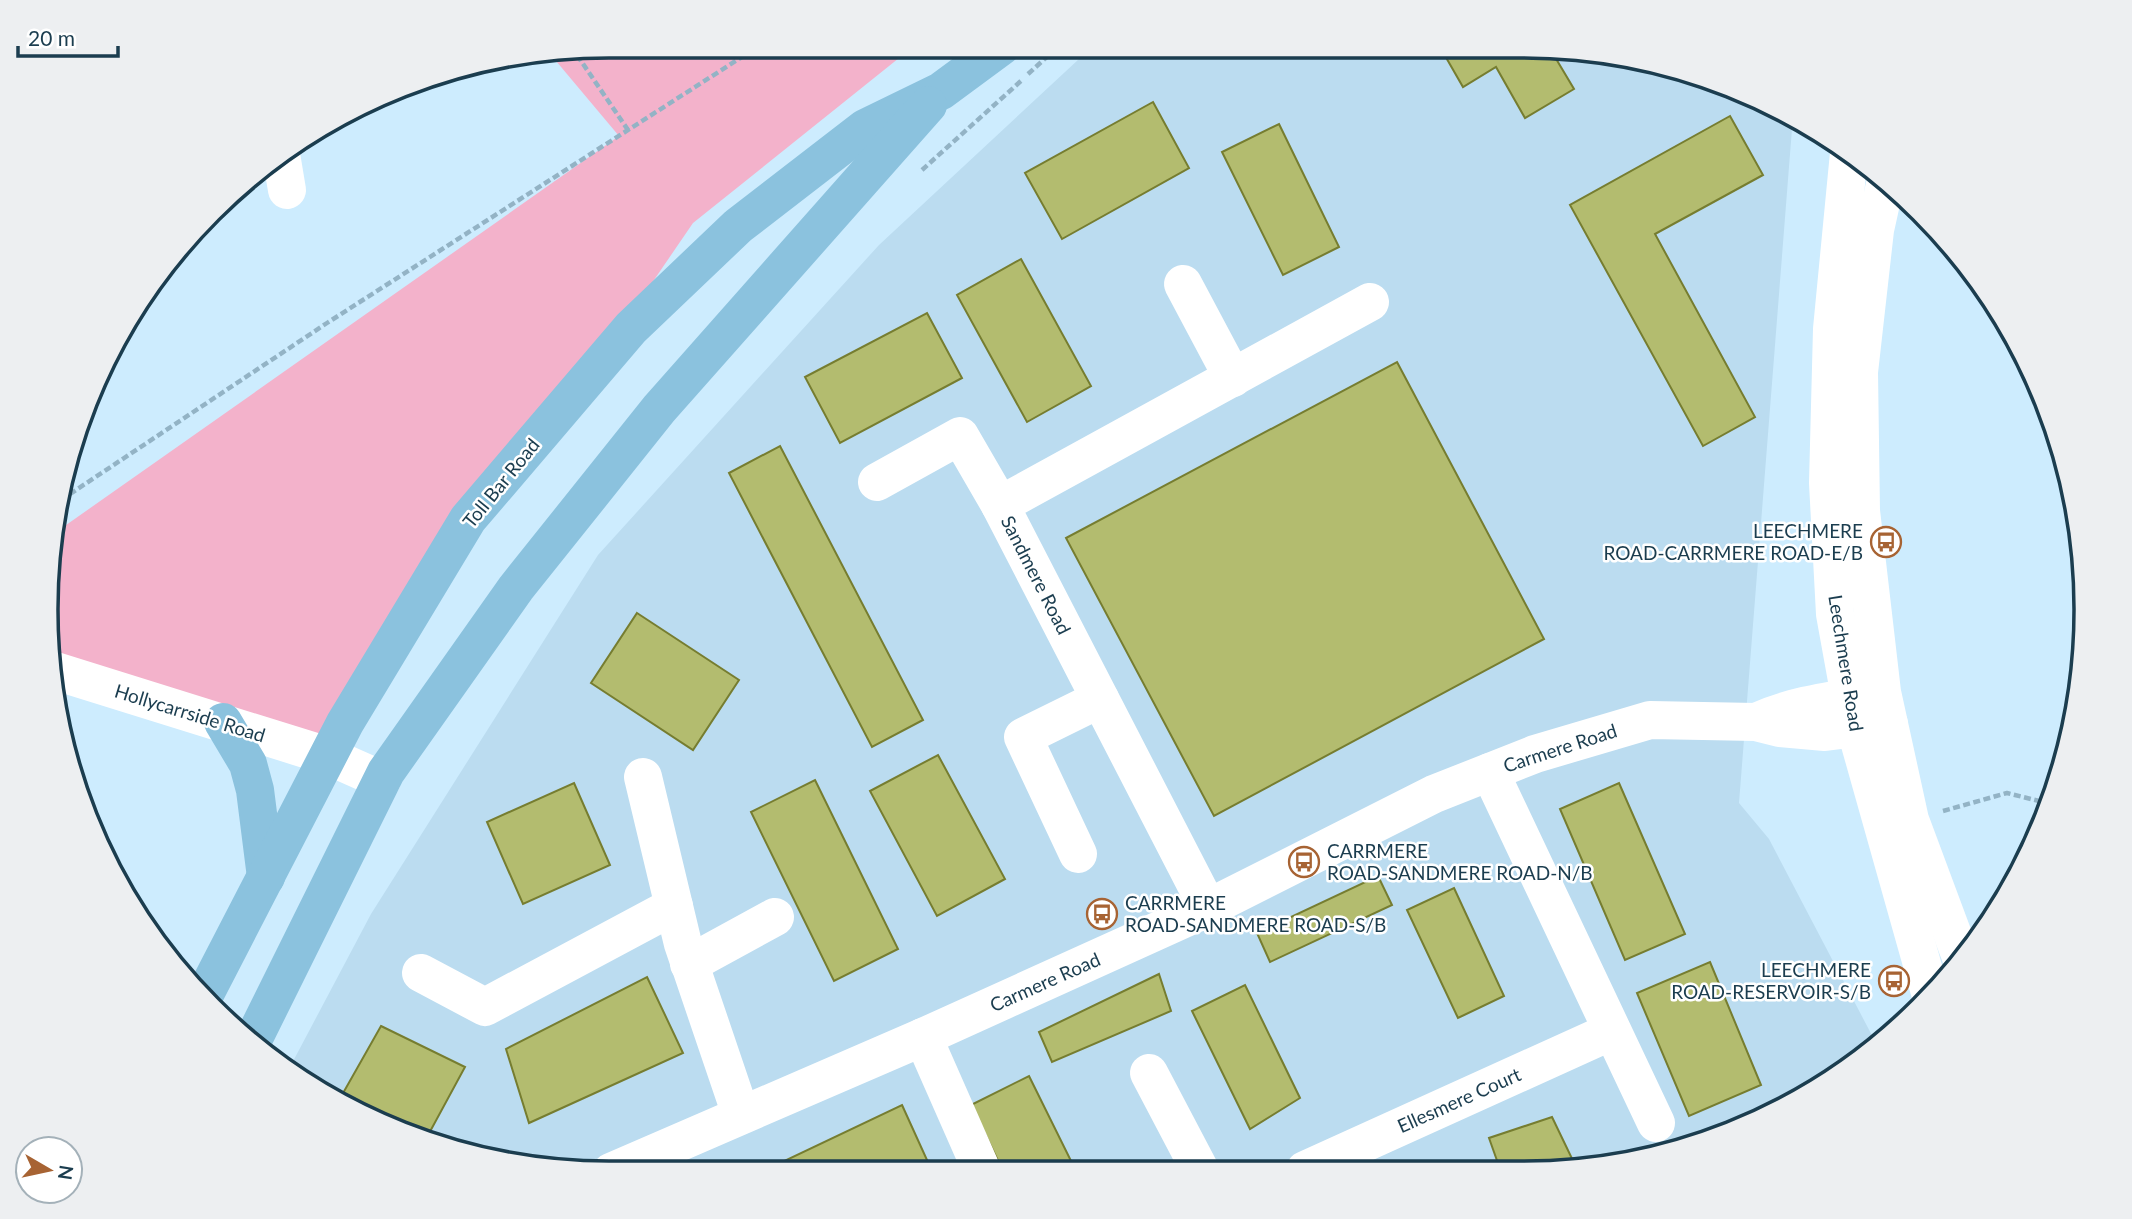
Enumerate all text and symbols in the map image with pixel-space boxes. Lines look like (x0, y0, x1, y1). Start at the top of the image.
scale bar (18, 14, 117, 58)
text: 20 m (28, 25, 75, 50)
street label: Toll Bar Road (457, 433, 544, 532)
street label: Sandmere Road (997, 512, 1076, 638)
place label: LEECHMERE ROAD-CARRMERE ROAD-E/B (1603, 519, 1863, 564)
bus stop icon: LEECHMERE ROAD-CARRMERE ROAD-E/B (1869, 525, 1903, 559)
street label: Leechmere Road (1824, 593, 1869, 733)
street label: Hollycarrside Road (112, 679, 268, 746)
street label: Carmere Road (1500, 718, 1620, 777)
place label: CARRMERE ROAD-SANDMERE ROAD-N/B (1327, 839, 1593, 884)
bus stop icon: CARRMERE ROAD-SANDMERE ROAD-N/B (1287, 845, 1321, 879)
place label: CARRMERE ROAD-SANDMERE ROAD-S/B (1125, 891, 1386, 936)
bus stop icon: CARRMERE ROAD-SANDMERE ROAD-S/B (1085, 897, 1119, 931)
street label: Carmere Road (986, 947, 1104, 1016)
place label: LEECHMERE ROAD-RESERVOIR-S/B (1671, 958, 1871, 1003)
bus stop icon: LEECHMERE ROAD-RESERVOIR-S/B (1877, 964, 1911, 998)
street label: Ellesmere Court (1393, 1062, 1524, 1137)
north arrow (14, 1135, 84, 1205)
text: N (54, 1164, 79, 1182)

